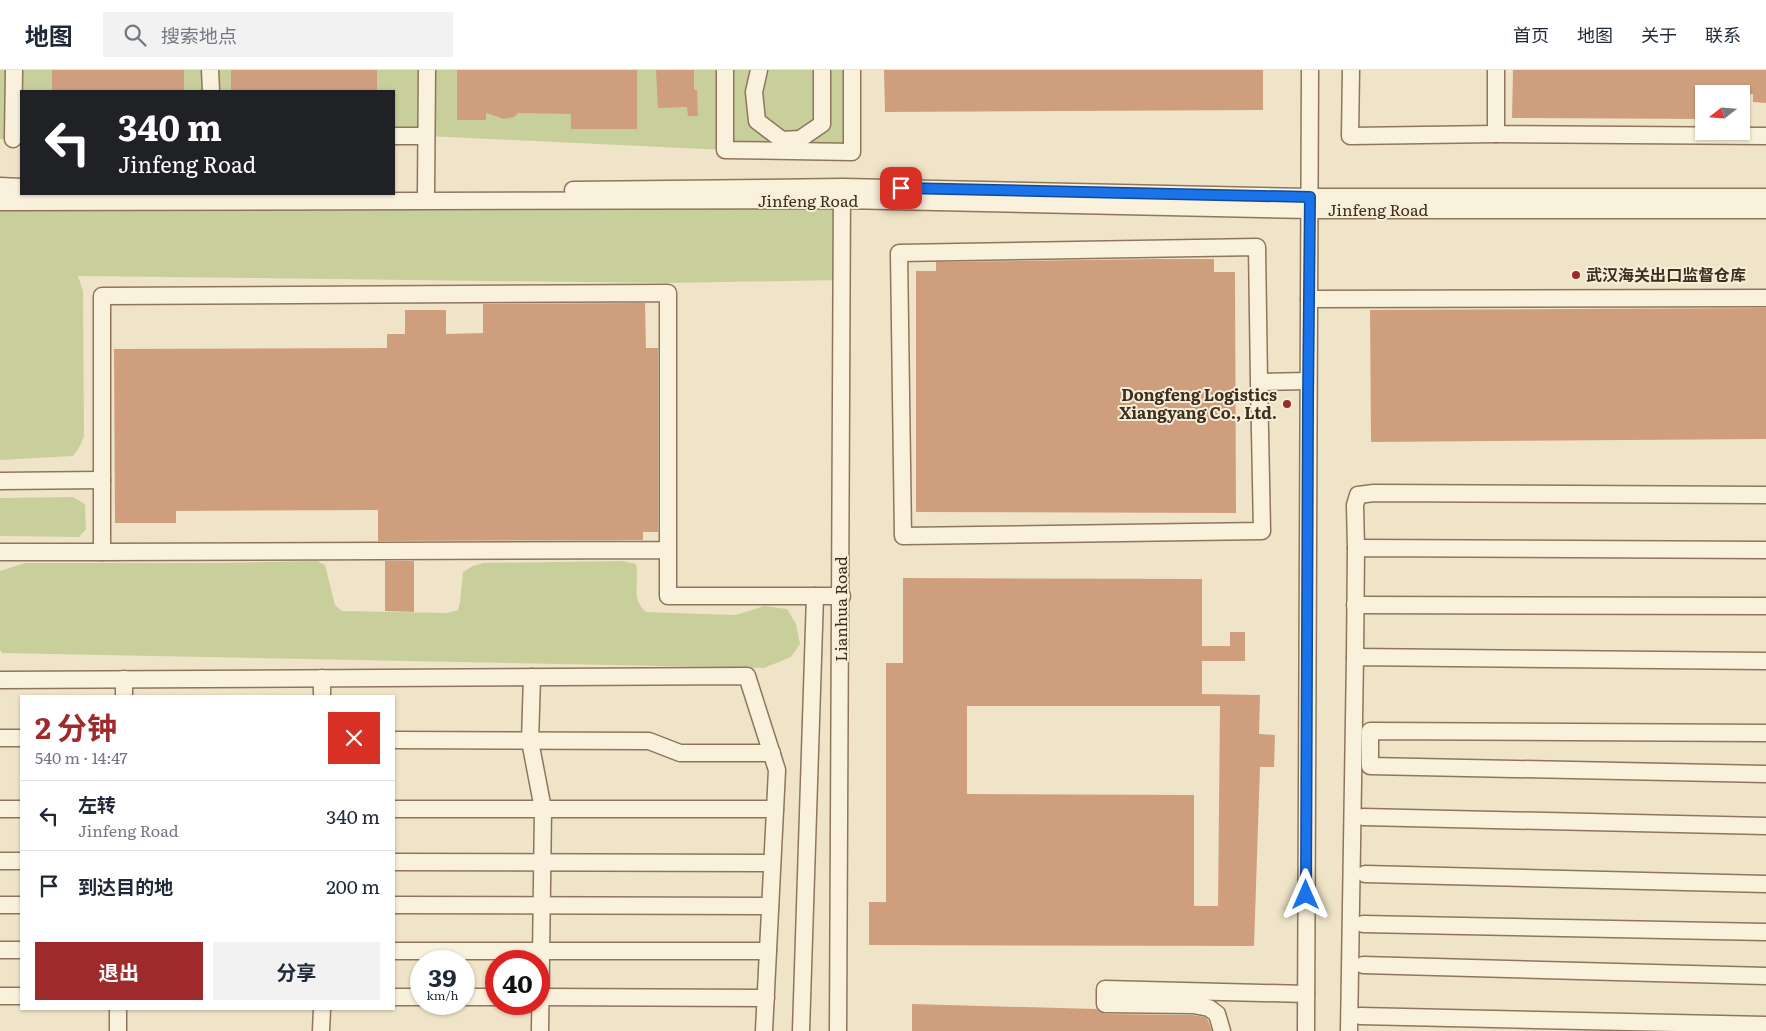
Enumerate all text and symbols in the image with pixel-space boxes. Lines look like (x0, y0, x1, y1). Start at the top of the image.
search box (103, 12, 453, 57)
text: 地图 (25, 17, 73, 52)
icon: search (121, 21, 149, 49)
text: 搜索地点 (161, 21, 237, 49)
text: 首页 (1513, 21, 1549, 48)
text: 地图 (1577, 21, 1613, 48)
text: 关于 (1641, 21, 1677, 48)
text: 联系 (1705, 21, 1741, 48)
north arrow (1695, 85, 1750, 140)
map controls (1695, 85, 1750, 140)
text: 340 m (118, 100, 222, 152)
icon: left (35, 110, 100, 175)
text: Jinfeng Road (118, 147, 256, 180)
pin (880, 167, 922, 209)
icon: arrive (887, 174, 915, 202)
street label: Jinfeng Road (758, 188, 858, 212)
street label: Jinfeng Road (1328, 197, 1428, 221)
place label: 武汉海关出口监督仓库 (1586, 262, 1746, 286)
marker: 武汉海关出口监督仓库 (1570, 269, 1582, 281)
place label: Dongfeng Logistics Xiangyang Co., Ltd. (1119, 382, 1277, 424)
marker: Dongfeng Logistics Xiangyang Co., Ltd. (1281, 398, 1293, 410)
street label: Lianhua Road (828, 556, 852, 662)
text: 2 分钟 (35, 704, 117, 748)
button: close (328, 712, 380, 764)
text: 540 m · 14:47 (35, 745, 128, 769)
text: 左转 (78, 790, 116, 818)
icon: left (35, 802, 63, 830)
text: 340 m (326, 802, 380, 830)
text: Jinfeng Road (78, 818, 178, 842)
position arrow (1279, 868, 1331, 920)
icon: arrive (35, 872, 63, 900)
text: 到达目的地 (78, 872, 173, 900)
text: 200 m (326, 872, 380, 900)
button: 退出 (35, 942, 203, 1000)
button: 分享 (213, 942, 380, 1000)
speed limit sign: 40 (485, 950, 550, 1015)
text: 39 (428, 958, 457, 995)
text: km/h (427, 986, 458, 1004)

